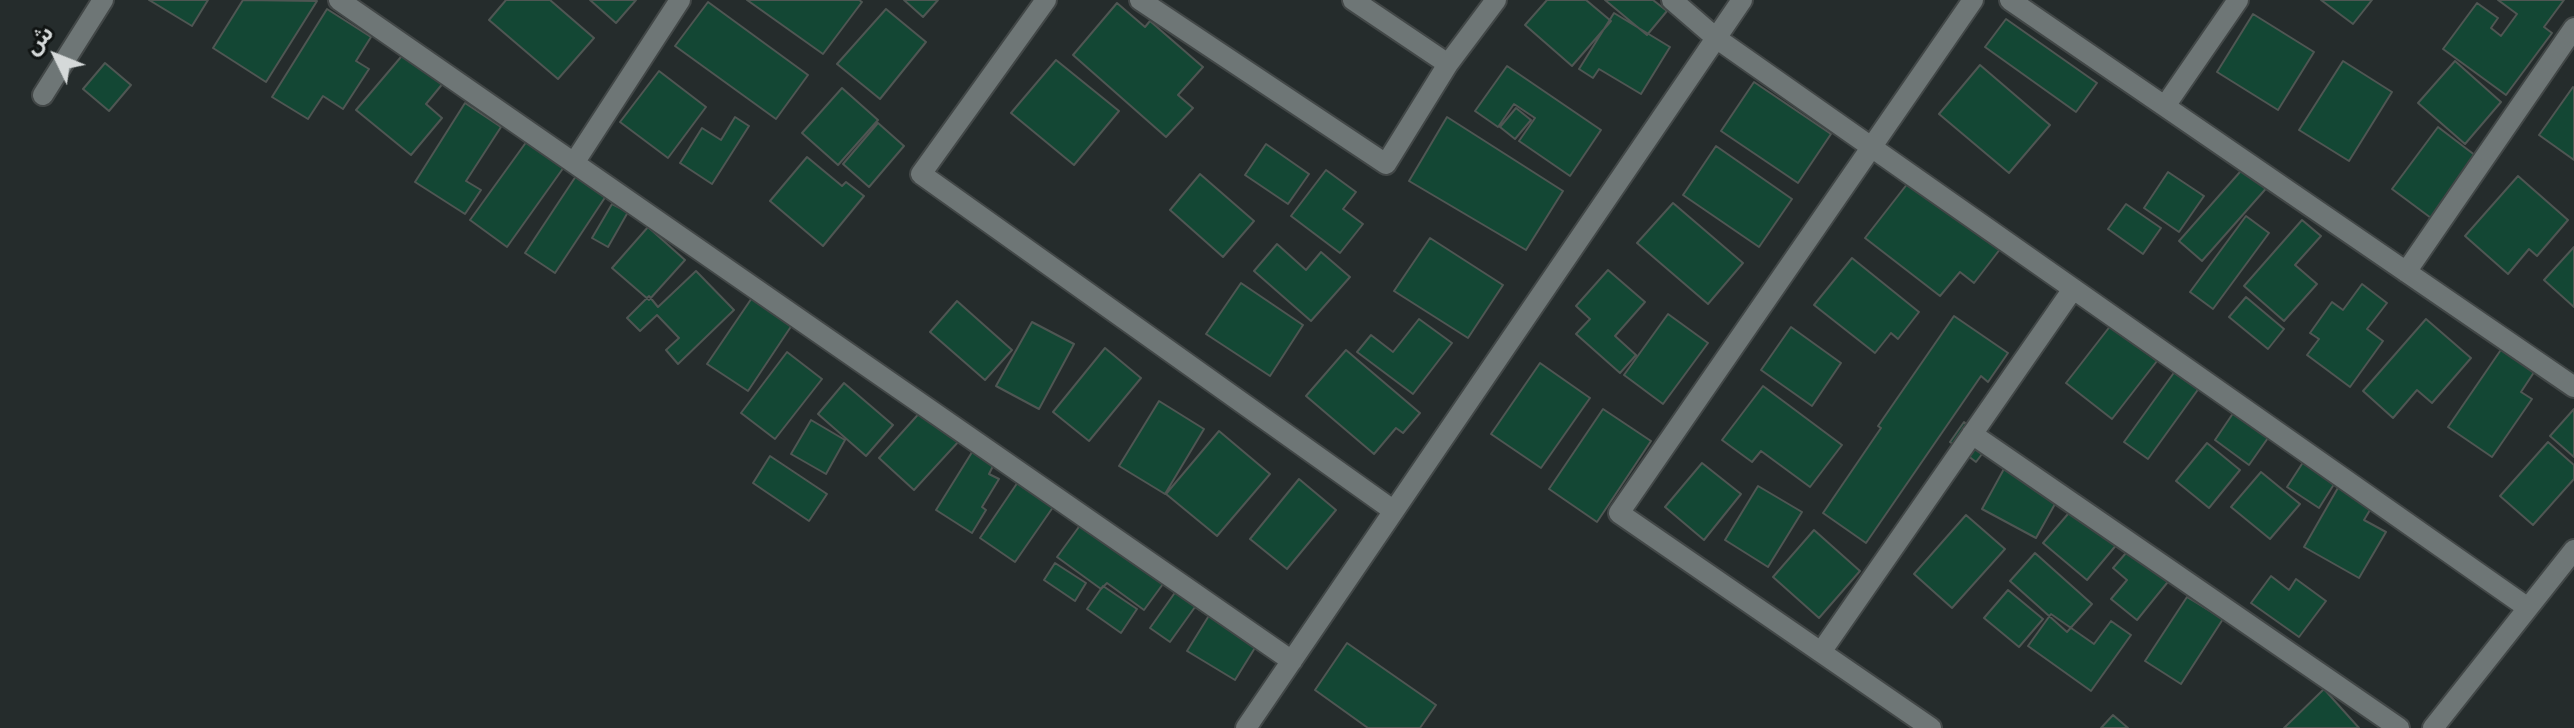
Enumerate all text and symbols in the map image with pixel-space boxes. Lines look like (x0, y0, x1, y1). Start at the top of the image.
north arrow (16, 16, 96, 96)
text: ش (18, 19, 59, 60)

